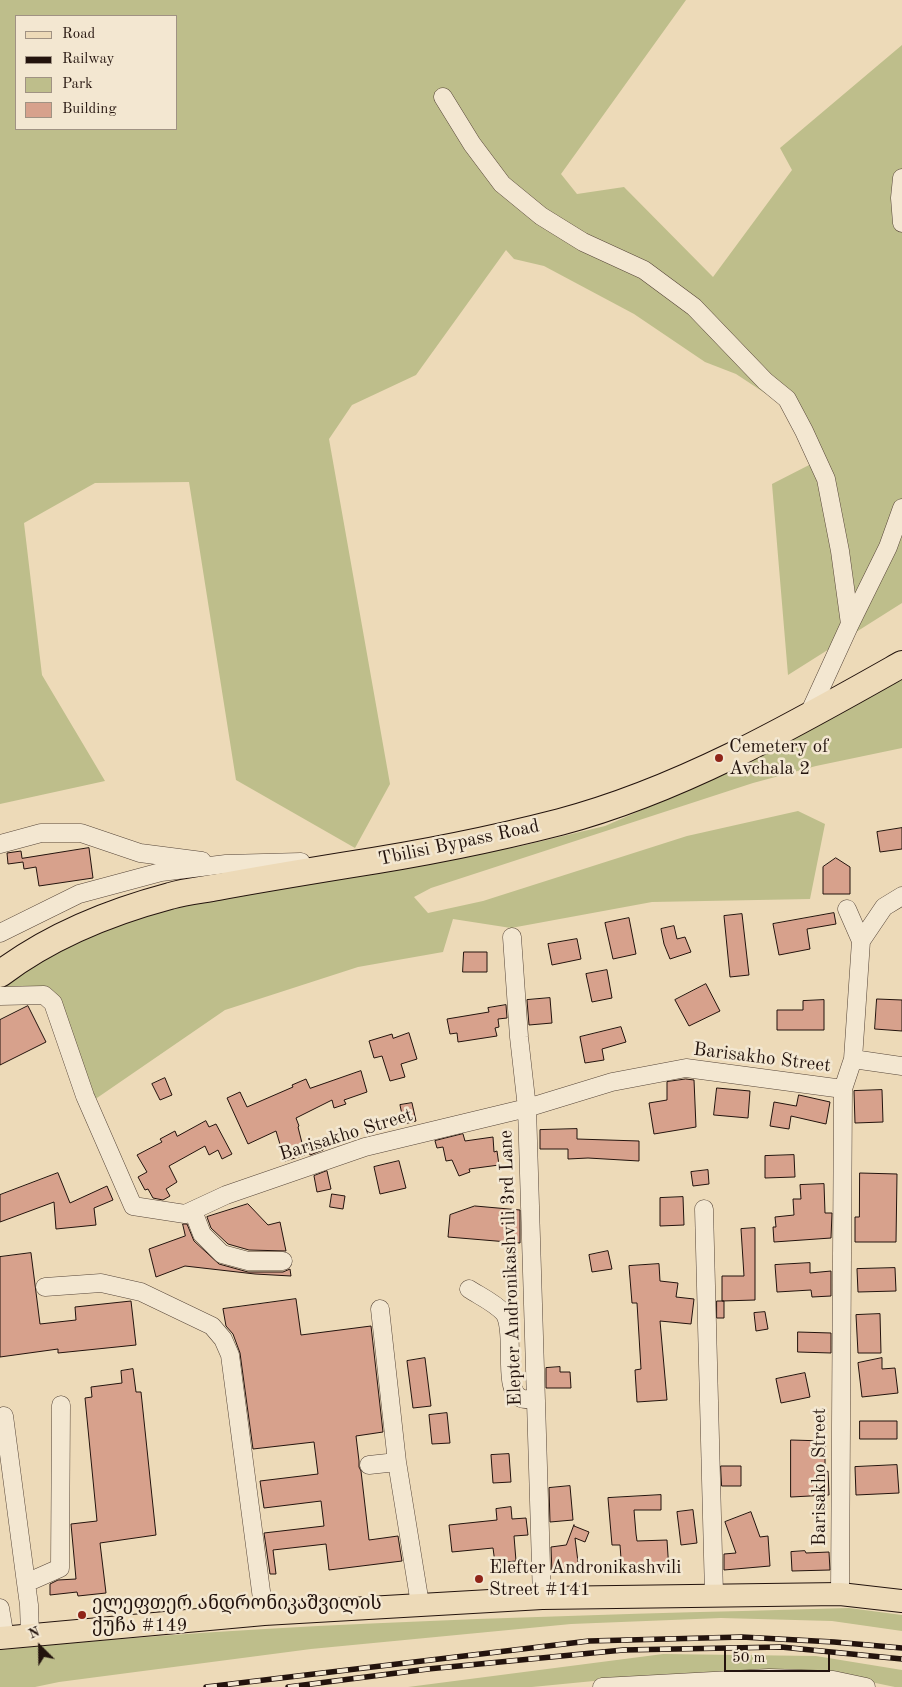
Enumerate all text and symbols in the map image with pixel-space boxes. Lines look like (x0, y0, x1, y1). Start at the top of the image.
legend (15, 15, 178, 130)
text: Road (62, 27, 95, 42)
text: Railway (62, 52, 115, 67)
text: Park (62, 77, 93, 92)
text: Building (62, 102, 117, 117)
place label: Cemetery of Avchala 2 (729, 736, 829, 780)
marker: Cemetery of Avchala 2 (713, 752, 725, 764)
street label: Tbilisi Bypass Road (376, 815, 542, 871)
street label: Barisakho Street (692, 1038, 832, 1078)
street label: Barisakho Street (277, 1104, 415, 1166)
street label: Elepter Andronikashvili 3rd Lane (495, 1129, 527, 1407)
street label: Barisakho Street (809, 1408, 831, 1546)
place label: Elefter Andronikashvili Street #141 (489, 1557, 681, 1601)
marker: Elefter Andronikashvili Street #141 (473, 1573, 485, 1585)
place label: ელეფთერ ანდრონიკაშვილის ქუჩა #149 (92, 1593, 382, 1637)
marker: ელეფთერ ანდრონიკაშვილის ქუჩა #149 (76, 1609, 88, 1621)
north arrow (15, 1622, 65, 1672)
text: N (26, 1625, 42, 1642)
scale bar (727, 1640, 833, 1672)
text: 50 m (732, 1651, 766, 1666)

